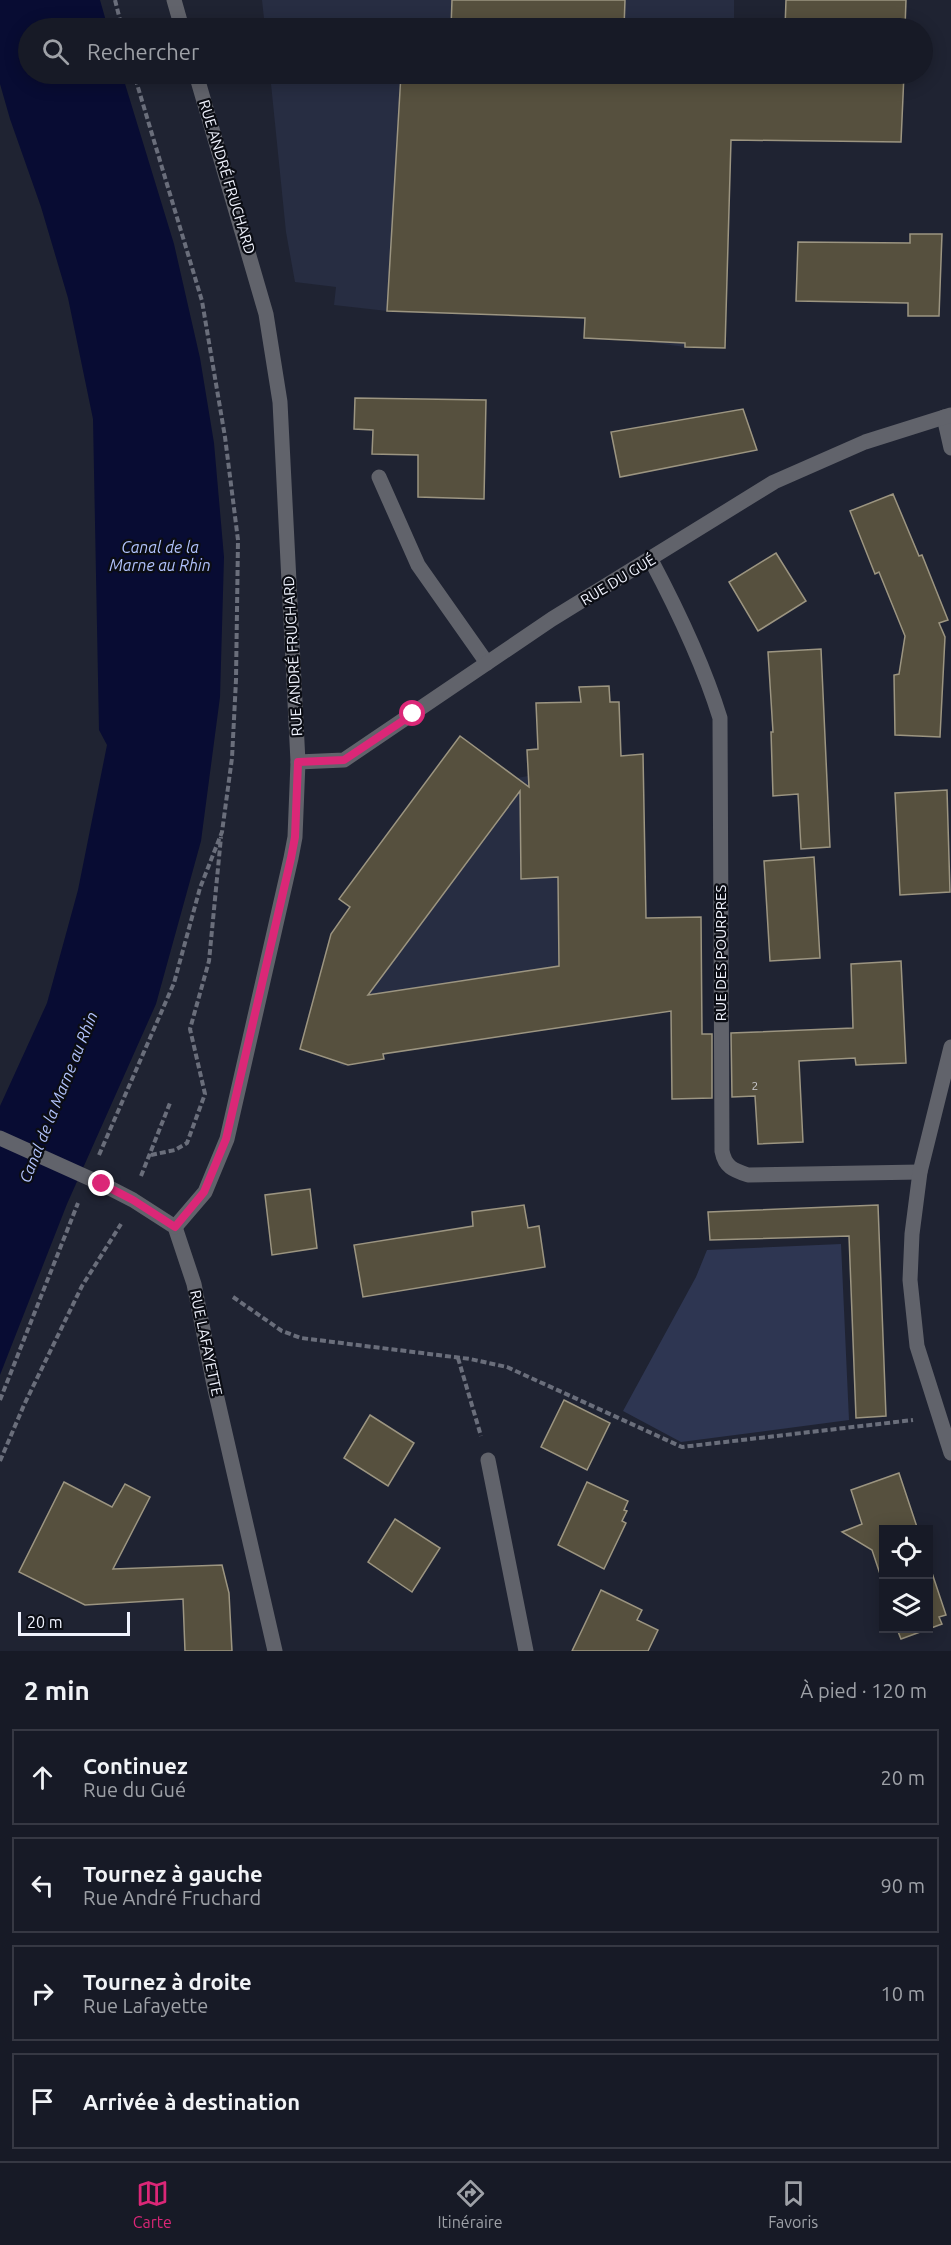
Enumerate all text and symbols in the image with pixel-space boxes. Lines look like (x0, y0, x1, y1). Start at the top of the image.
search box (18, 18, 933, 84)
icon: search (39, 35, 72, 68)
text: Rechercher (87, 39, 199, 64)
street label: RUE ANDRÉ FRUCHARD (196, 98, 259, 256)
water label: Canal de la Marne au Rhin (109, 538, 211, 574)
street label: RUE DU GUÉ (577, 551, 658, 609)
street label: RUE ANDRÉ FRUCHARD (280, 575, 305, 737)
route start (399, 700, 425, 726)
street label: RUE DES POURPRES (712, 885, 729, 1021)
water label: Canal de la Marne au Rhin (15, 1009, 101, 1185)
house number: 2 (752, 1079, 758, 1092)
route end (88, 1170, 114, 1196)
street label: RUE LAFAYETTE (187, 1288, 226, 1397)
map controls (879, 1525, 933, 1633)
button: locate (879, 1525, 933, 1579)
button: layers (879, 1579, 933, 1633)
scale bar (18, 1609, 130, 1636)
text: 20 m (27, 1613, 63, 1631)
text: 2 min (24, 1676, 90, 1705)
text: À pied · 120 m (800, 1679, 927, 1702)
text: Continuez (83, 1753, 188, 1778)
icon: ahead (26, 1761, 59, 1794)
text: 20 m (881, 1766, 925, 1789)
text: Rue du Gué (83, 1778, 186, 1801)
text: Tournez à gauche (83, 1861, 263, 1886)
icon: left (26, 1869, 59, 1902)
text: 90 m (881, 1874, 925, 1897)
text: Rue André Fruchard (83, 1886, 261, 1909)
text: Tournez à droite (83, 1969, 252, 1994)
icon: right (26, 1977, 59, 2010)
text: 10 m (881, 1982, 925, 2005)
text: Rue Lafayette (83, 1994, 208, 2017)
icon: arrive (26, 2085, 59, 2118)
text: Arrivée à destination (83, 2089, 300, 2114)
tab: Carte (133, 2177, 172, 2231)
tab: Itinéraire (437, 2177, 503, 2231)
tab: Favoris (768, 2177, 818, 2231)

